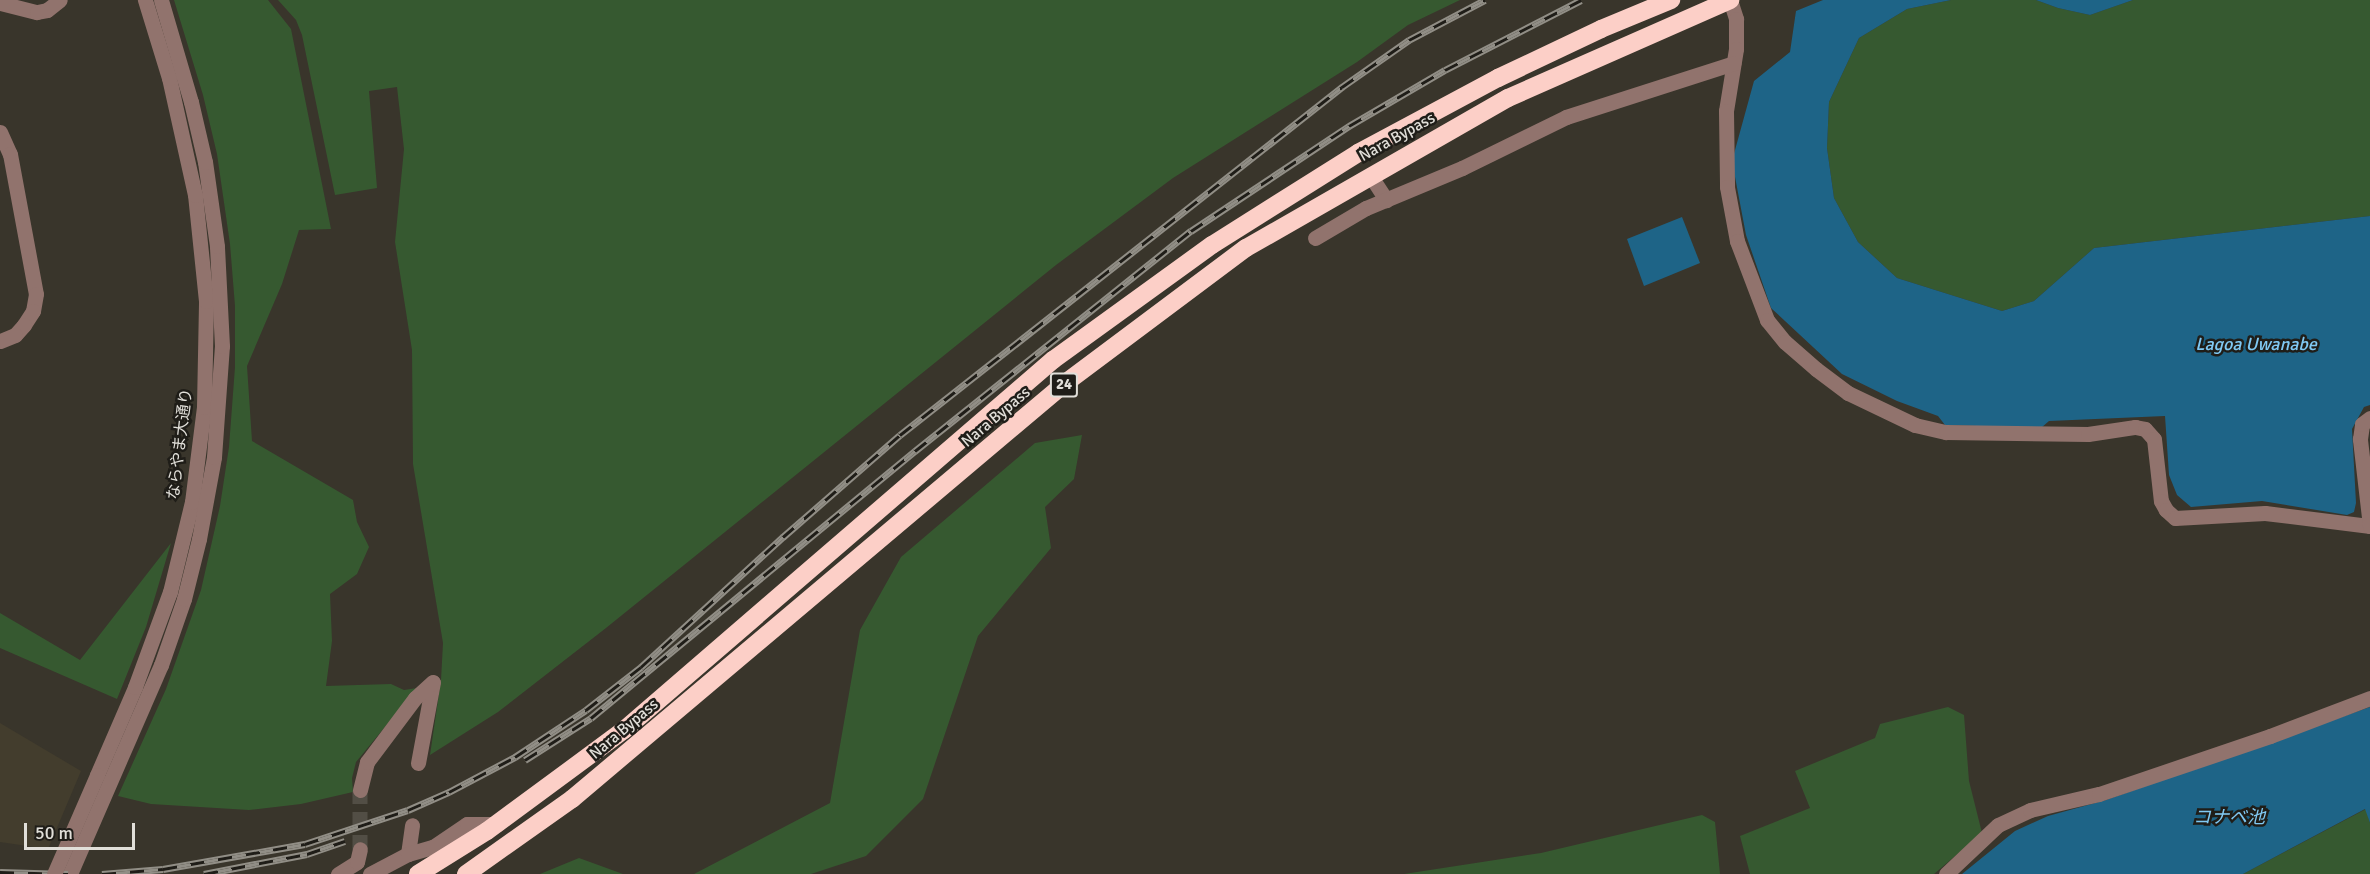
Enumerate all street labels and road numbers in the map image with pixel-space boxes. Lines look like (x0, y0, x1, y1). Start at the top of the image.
street label: Nara Bypass (1356, 108, 1438, 166)
road number: 24 (1049, 373, 1079, 397)
street label: Nara Bypass (958, 383, 1034, 451)
street label: ならやま大通り (164, 387, 196, 501)
street label: Nara Bypass (586, 695, 662, 763)

